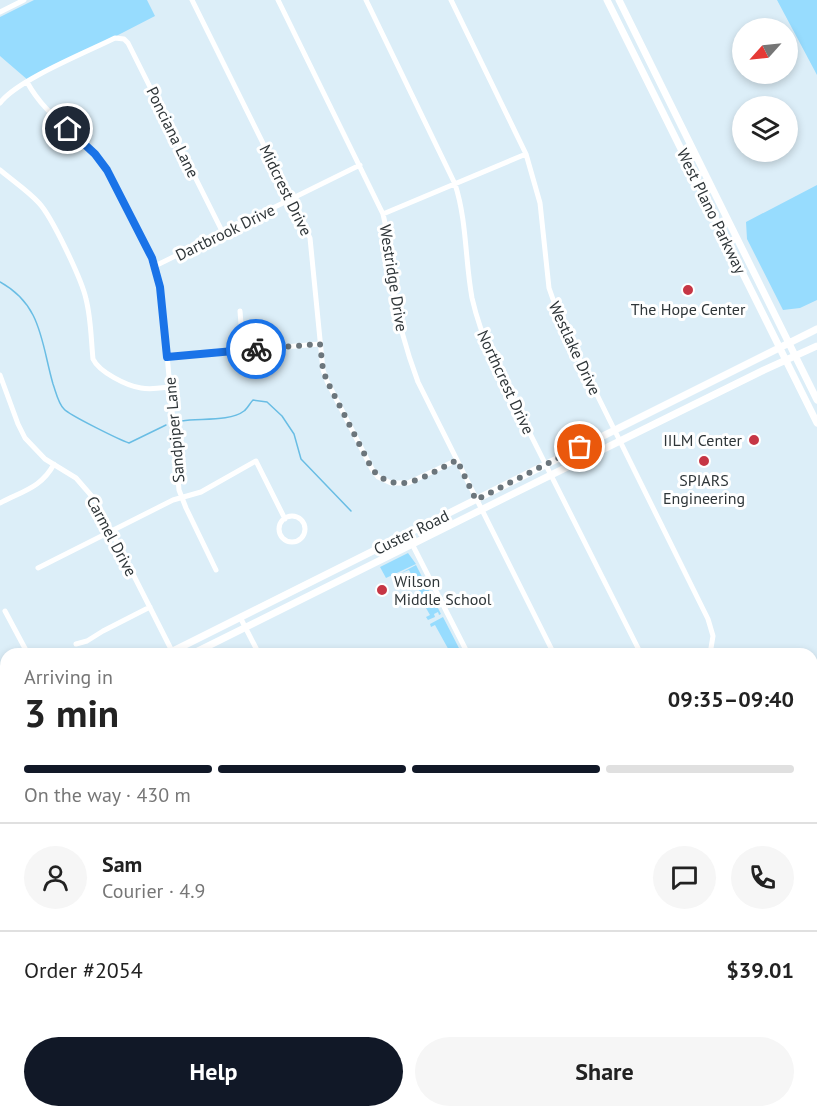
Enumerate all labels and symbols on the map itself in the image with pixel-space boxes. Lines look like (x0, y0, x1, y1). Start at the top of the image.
north arrow (732, 18, 798, 84)
street label: Ponciana Lane (142, 83, 204, 181)
pin (42, 103, 93, 154)
street label: Midcrest Drive (255, 141, 317, 239)
street label: West Plano Parkway (673, 145, 751, 277)
street label: Dartbrook Drive (172, 199, 278, 265)
street label: Westridge Drive (376, 223, 412, 333)
marker: The Hope Center (681, 283, 695, 297)
street label: Westlake Drive (545, 298, 605, 398)
place label: The Hope Center (631, 299, 746, 319)
courier (226, 319, 286, 379)
street label: Northcrest Drive (473, 327, 539, 437)
street label: Sandpiper Lane (159, 376, 189, 484)
pin (554, 421, 605, 472)
place label: IILM Center (663, 430, 743, 450)
marker: IILM Center (747, 433, 761, 447)
marker: SPIARS Engineering (697, 454, 711, 468)
place label: SPIARS Engineering (663, 470, 745, 508)
street label: Carmel Drive (82, 492, 142, 580)
street label: Custer Road (370, 505, 452, 559)
place label: Wilson Middle School (394, 571, 492, 609)
marker: Wilson Middle School (375, 583, 389, 597)

